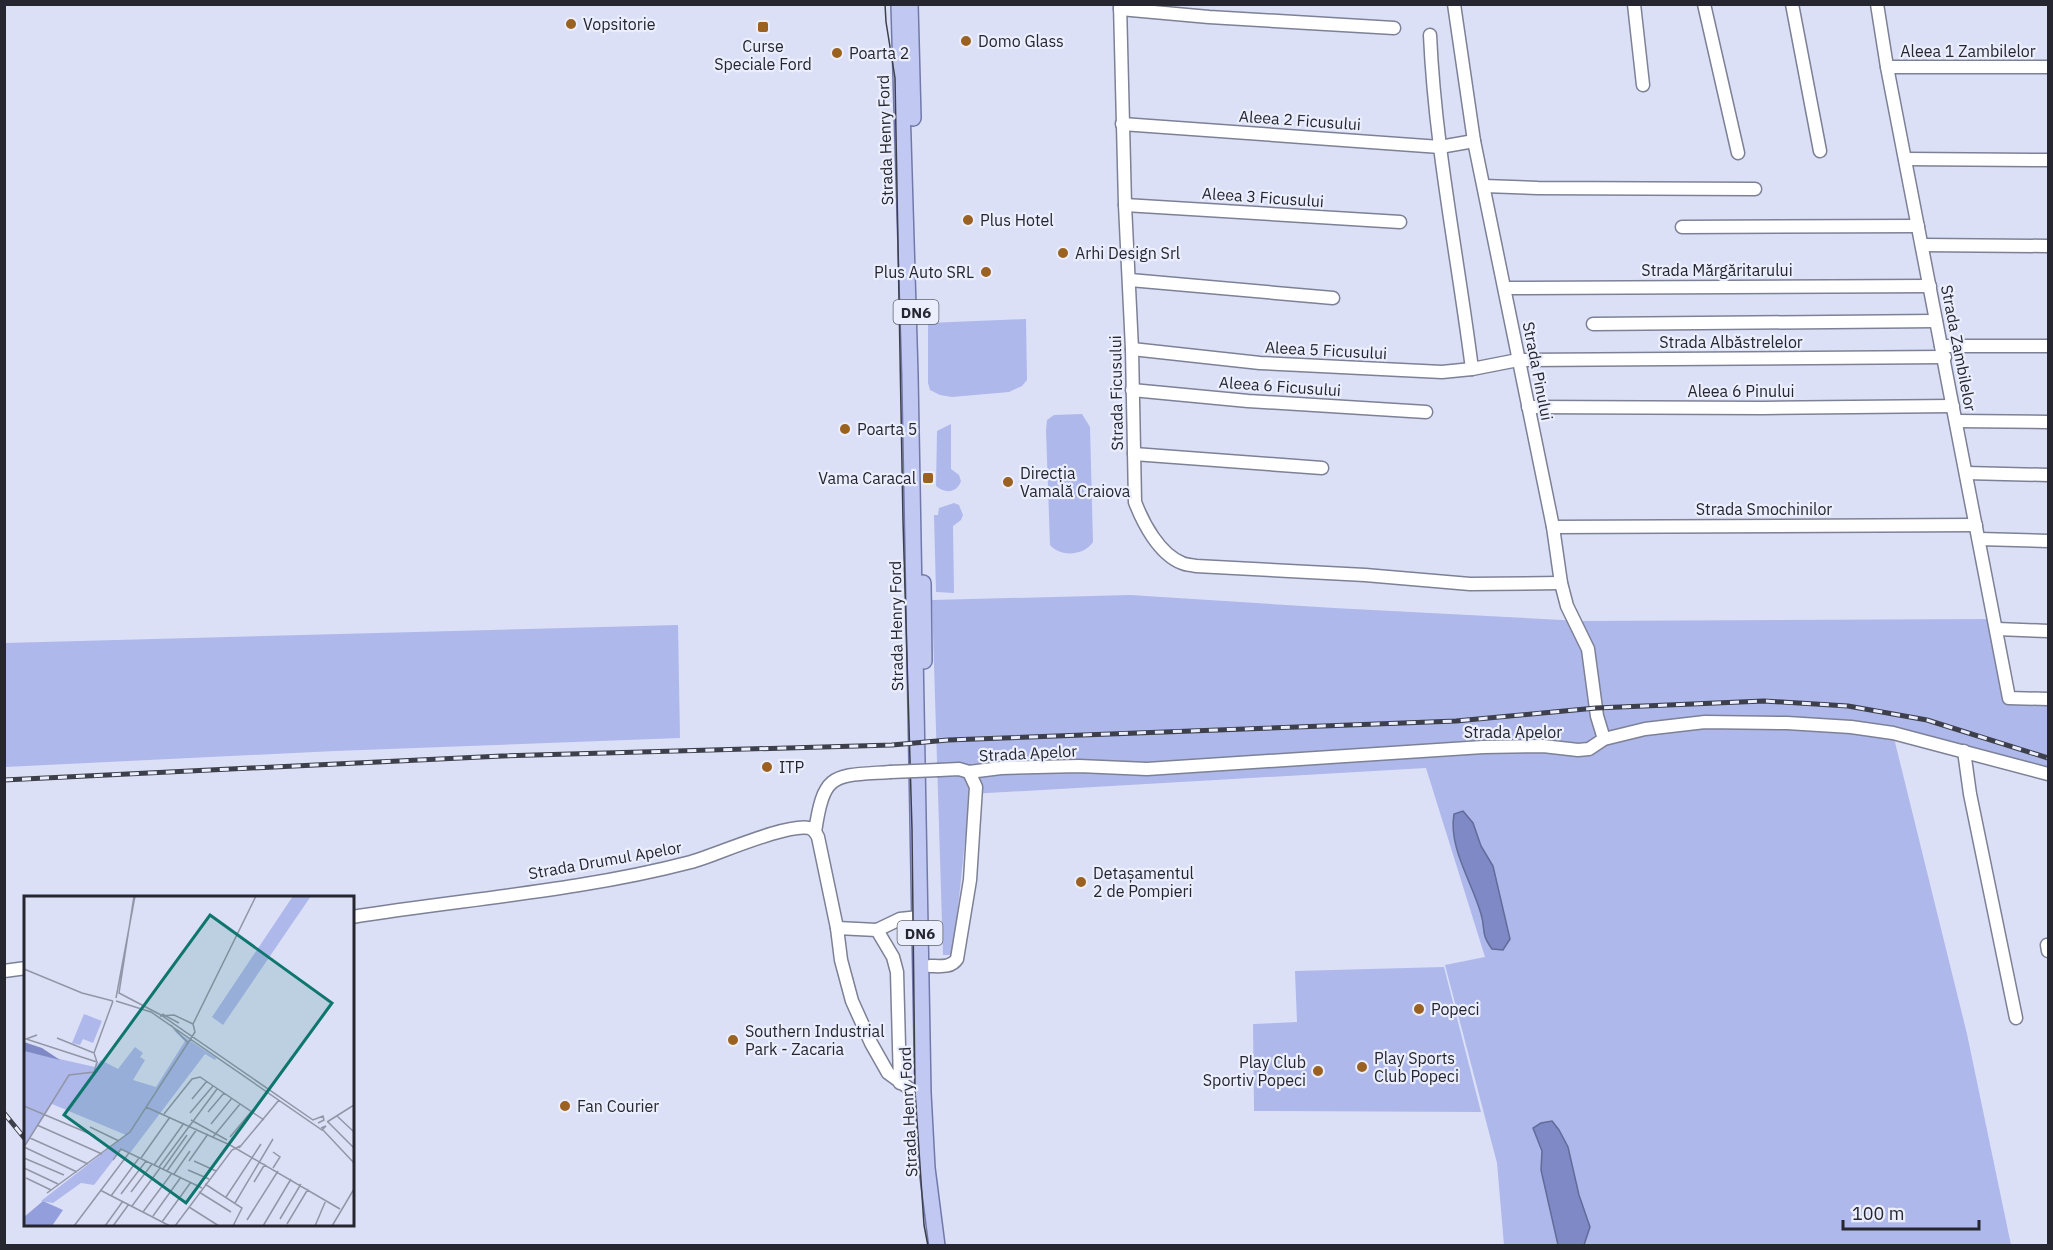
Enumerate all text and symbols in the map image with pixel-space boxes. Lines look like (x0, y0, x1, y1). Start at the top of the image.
place label: Vopsitorie (583, 14, 656, 34)
marker: Vopsitorie (564, 17, 578, 31)
marker: Curse Speciale Ford (756, 20, 770, 34)
place label: Domo Glass (978, 31, 1064, 51)
marker: Domo Glass (959, 34, 973, 48)
place label: Curse Speciale Ford (714, 36, 812, 74)
street label: Aleea 1 Zambilelor (1900, 41, 2036, 61)
place label: Poarta 2 (849, 43, 909, 63)
marker: Poarta 2 (830, 46, 844, 60)
street label: Strada Henry Ford (873, 74, 897, 206)
street label: Aleea 2 Ficusului (1238, 106, 1362, 134)
street label: Aleea 3 Ficusului (1201, 183, 1325, 211)
place label: Plus Hotel (980, 210, 1054, 230)
marker: Plus Hotel (961, 213, 975, 227)
place label: Arhi Design Srl (1075, 243, 1180, 263)
marker: Arhi Design Srl (1056, 246, 1070, 260)
street label: Strada Mărgăritarului (1641, 260, 1793, 280)
place label: Plus Auto SRL (874, 262, 974, 282)
marker: Plus Auto SRL (979, 265, 993, 279)
street label: Strada Zambilelor (1937, 283, 1981, 413)
road number: DN6 (894, 300, 938, 324)
street label: Strada Pinului (1519, 320, 1557, 422)
street label: Strada Albăstrelelor (1659, 332, 1803, 352)
street label: Strada Ficusului (1105, 335, 1127, 451)
street label: Aleea 5 Ficusului (1264, 337, 1388, 363)
street label: Aleea 6 Ficusului (1218, 372, 1342, 400)
street label: Aleea 6 Pinului (1687, 381, 1795, 401)
place label: Poarta 5 (857, 419, 917, 439)
marker: Poarta 5 (838, 422, 852, 436)
place label: Direcția Vamală Craiova (1020, 463, 1131, 501)
place label: Vama Caracal (818, 468, 916, 488)
marker: Vama Caracal (921, 471, 935, 485)
marker: Direcția Vamală Craiova (1001, 475, 1015, 489)
street label: Strada Smochinilor (1696, 499, 1832, 519)
street label: Strada Henry Ford (885, 561, 907, 691)
street label: Strada Apelor (1464, 722, 1562, 742)
street label: Strada Apelor (978, 740, 1078, 766)
place label: ITP (779, 757, 804, 777)
marker: ITP (760, 760, 774, 774)
street label: Strada Drumul Apelor (527, 837, 683, 883)
place label: Detașamentul 2 de Pompieri (1093, 863, 1194, 901)
marker: Detașamentul 2 de Pompieri (1074, 875, 1088, 889)
inset map (24, 896, 354, 1226)
road number: DN6 (898, 921, 942, 945)
place label: Popeci (1431, 999, 1479, 1019)
marker: Popeci (1412, 1002, 1426, 1016)
place label: Southern Industrial Park - Zacaria (745, 1021, 885, 1059)
marker: Southern Industrial Park - Zacaria (726, 1033, 740, 1047)
street label: Strada Henry Ford (895, 1046, 921, 1178)
place label: Play Sports Club Popeci (1374, 1048, 1459, 1086)
place label: Play Club Sportiv Popeci (1203, 1052, 1306, 1090)
marker: Play Sports Club Popeci (1355, 1060, 1369, 1074)
marker: Play Club Sportiv Popeci (1311, 1064, 1325, 1078)
place label: Fan Courier (577, 1096, 659, 1116)
marker: Fan Courier (558, 1099, 572, 1113)
scale bar (1843, 1193, 1980, 1231)
text: 100 m (1852, 1202, 1904, 1225)

